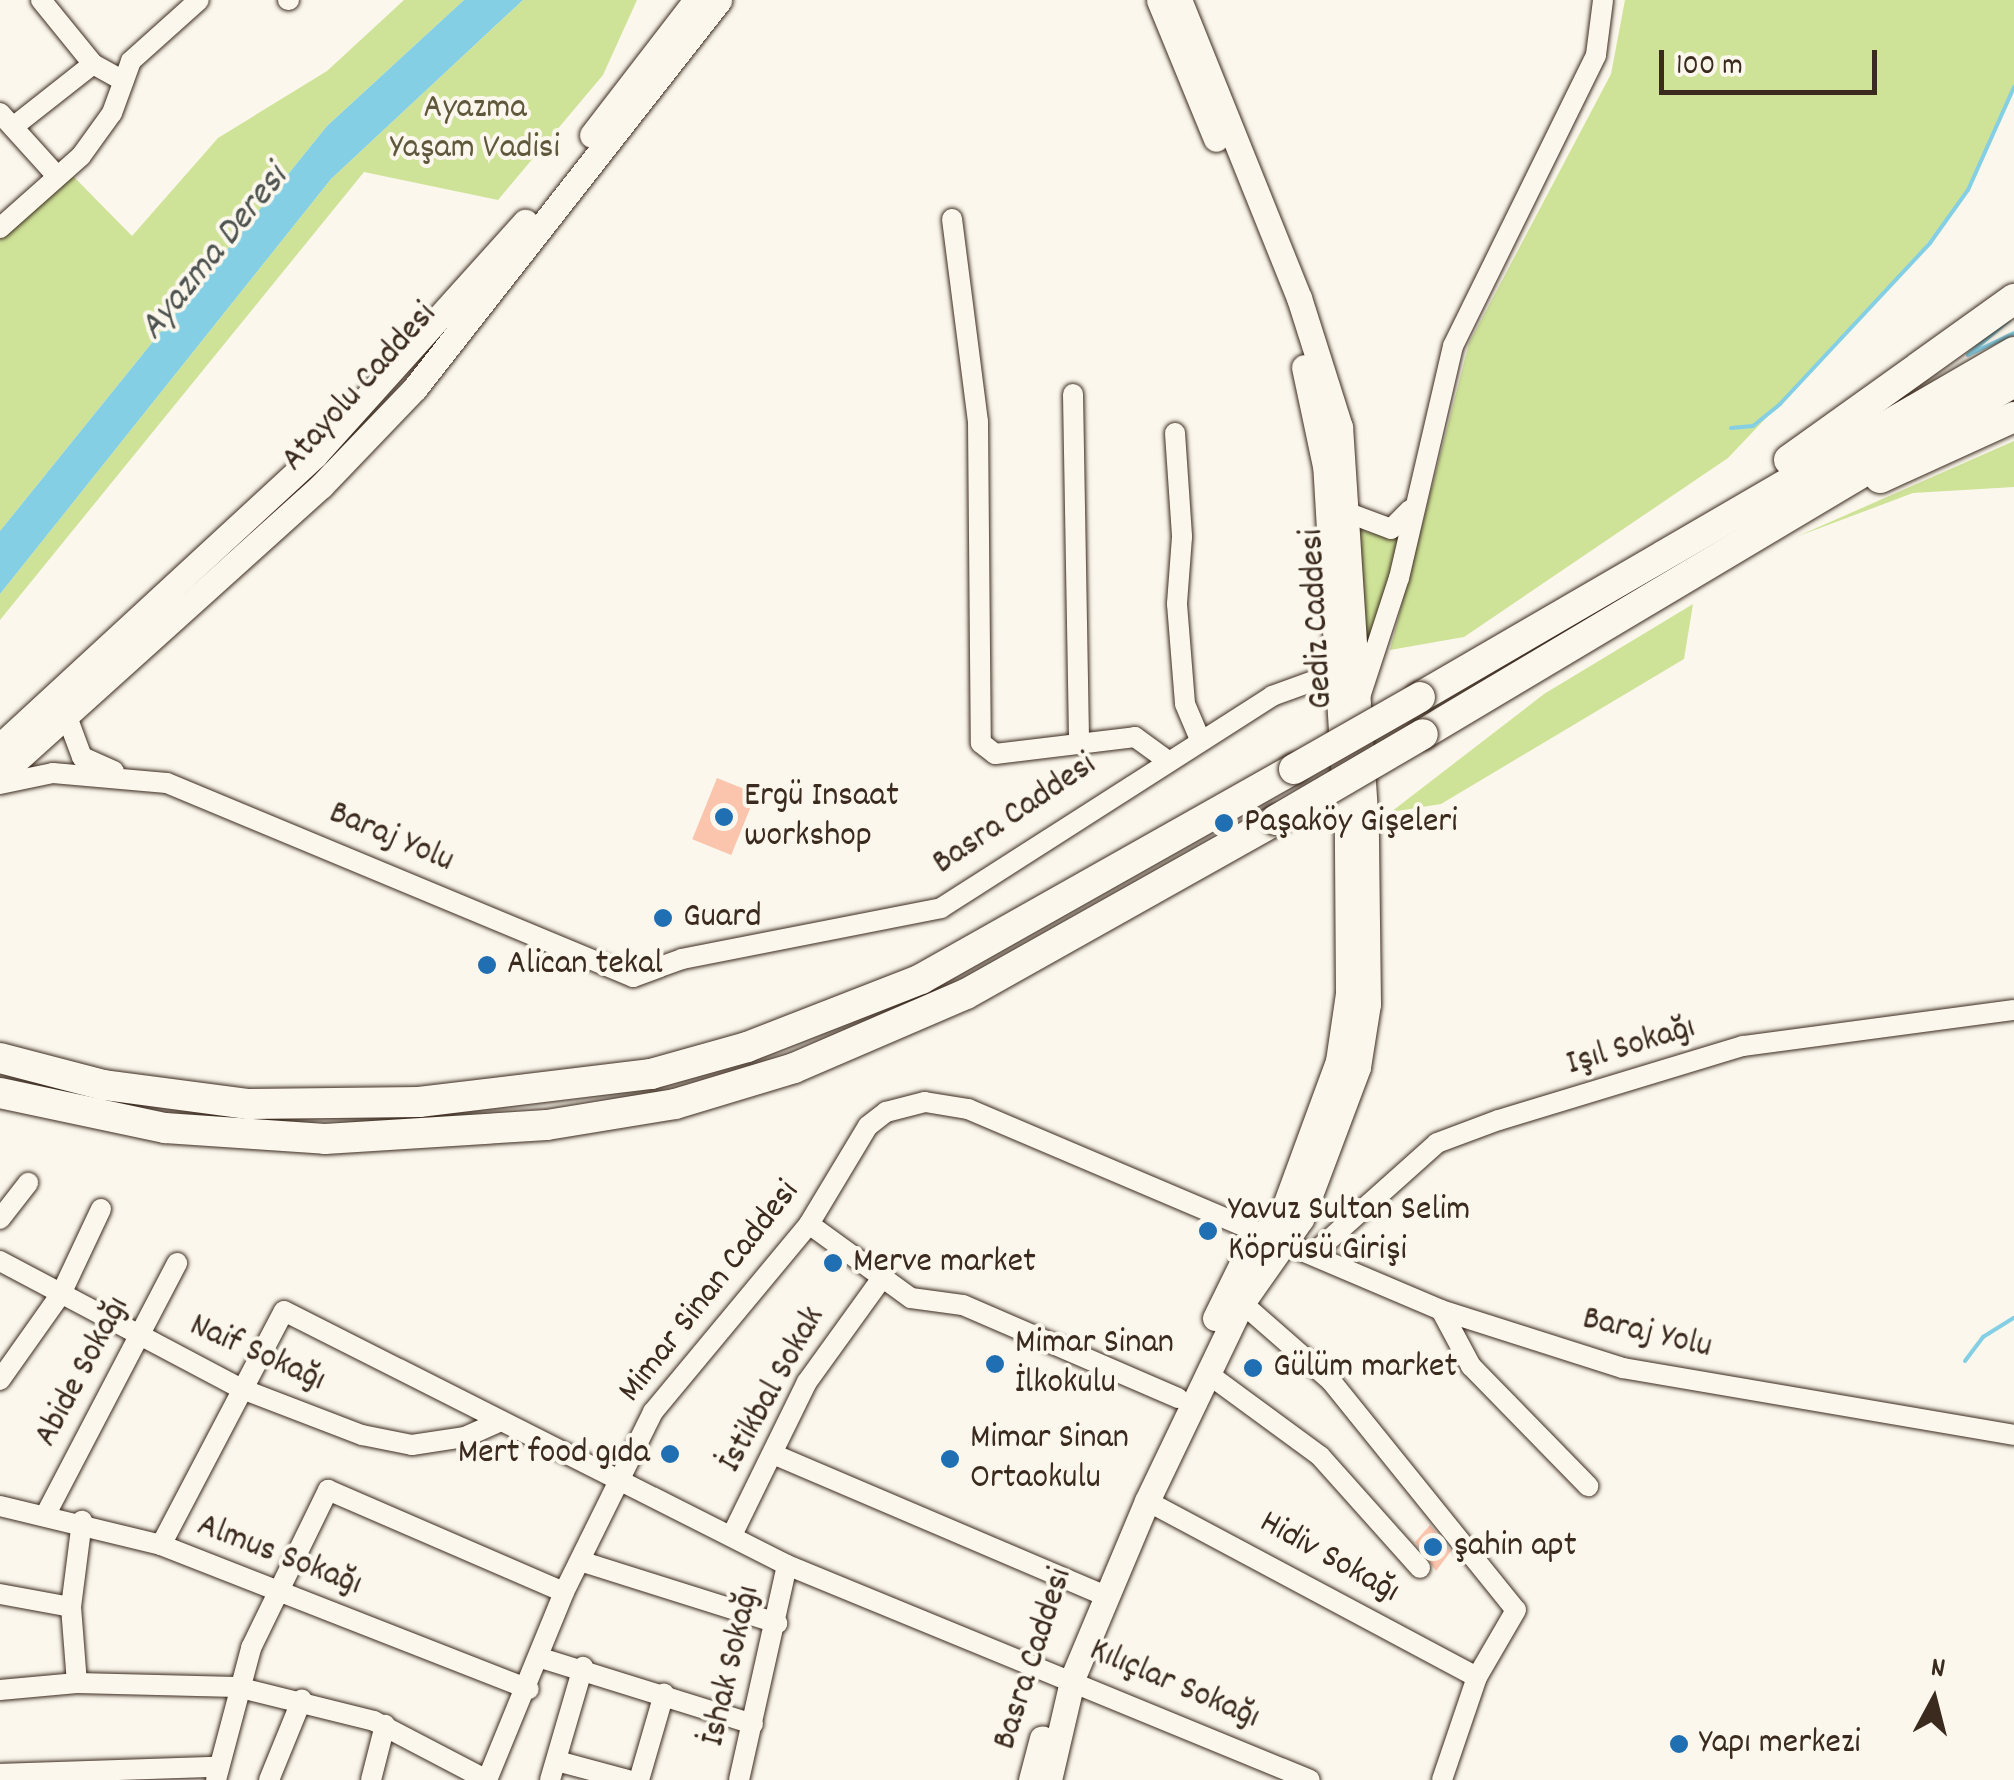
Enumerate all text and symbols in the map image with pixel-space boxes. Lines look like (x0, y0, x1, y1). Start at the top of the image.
scale bar (1664, 30, 1882, 92)
text: 100 m (1676, 46, 1743, 89)
park label: Ayazma Yaşam Vadisi (390, 88, 560, 170)
water label: Ayazma Deresi (131, 158, 299, 350)
street label: Atayolu Caddesi (273, 295, 447, 481)
street label: Gediz Caddesi (1292, 528, 1344, 710)
street label: Basra Caddesi (925, 745, 1105, 885)
place label: Ergü Insaat workshop (744, 776, 899, 858)
street label: Baraj Yolu (322, 793, 460, 883)
place label: Paşaköy Gişeleri (1244, 802, 1458, 844)
marker: Ergü Insaat workshop (713, 806, 735, 828)
marker: Paşaköy Gişeleri (1213, 812, 1235, 834)
place label: Guard (683, 897, 762, 939)
marker: Guard (652, 907, 674, 929)
place label: Alican tekal (507, 944, 663, 986)
marker: Alican tekal (476, 954, 498, 976)
street label: Işıl Sokağı (1562, 1008, 1700, 1086)
street label: Mimar Sinan Caddesi (610, 1173, 810, 1411)
place label: Yavuz Sultan Selim Köprüsü Girişi (1228, 1190, 1470, 1272)
marker: Yavuz Sultan Selim Köprüsü Girişi (1197, 1220, 1219, 1242)
place label: Merve market (853, 1242, 1036, 1284)
marker: Merve market (822, 1252, 844, 1274)
street label: Abide Sokağı (26, 1290, 140, 1454)
street label: Baraj Yolu (1578, 1299, 1716, 1369)
street label: İstikbal Sokak (710, 1300, 836, 1480)
street label: Naif Sokağı (183, 1306, 331, 1402)
place label: Mimar Sinan İlkokulu (1015, 1323, 1174, 1405)
place label: Gülüm market (1273, 1347, 1457, 1389)
marker: Mimar Sinan İlkokulu (984, 1353, 1006, 1375)
marker: Gülüm market (1242, 1357, 1264, 1379)
place label: Mimar Sinan Ortaokulu (970, 1418, 1129, 1500)
place label: Mert food gıda (458, 1433, 650, 1475)
marker: Mert food gıda (659, 1443, 681, 1465)
marker: Mimar Sinan Ortaokulu (939, 1448, 961, 1470)
street label: Hidiv Sokağı (1252, 1502, 1406, 1614)
street label: Almus Sokağı (191, 1505, 367, 1607)
place label: şahin apt (1453, 1526, 1577, 1568)
marker: şahin apt (1422, 1536, 1444, 1558)
street label: Basra Caddesi (985, 1563, 1083, 1755)
street label: İshak Sokağı (693, 1582, 771, 1750)
street label: Kılıçlar Sokağı (1083, 1630, 1265, 1740)
north arrow (1884, 1650, 1984, 1750)
text: N (1928, 1650, 1947, 1691)
place label: Yapı merkezi (1699, 1723, 1861, 1765)
marker: Yapı merkezi (1668, 1733, 1690, 1755)

